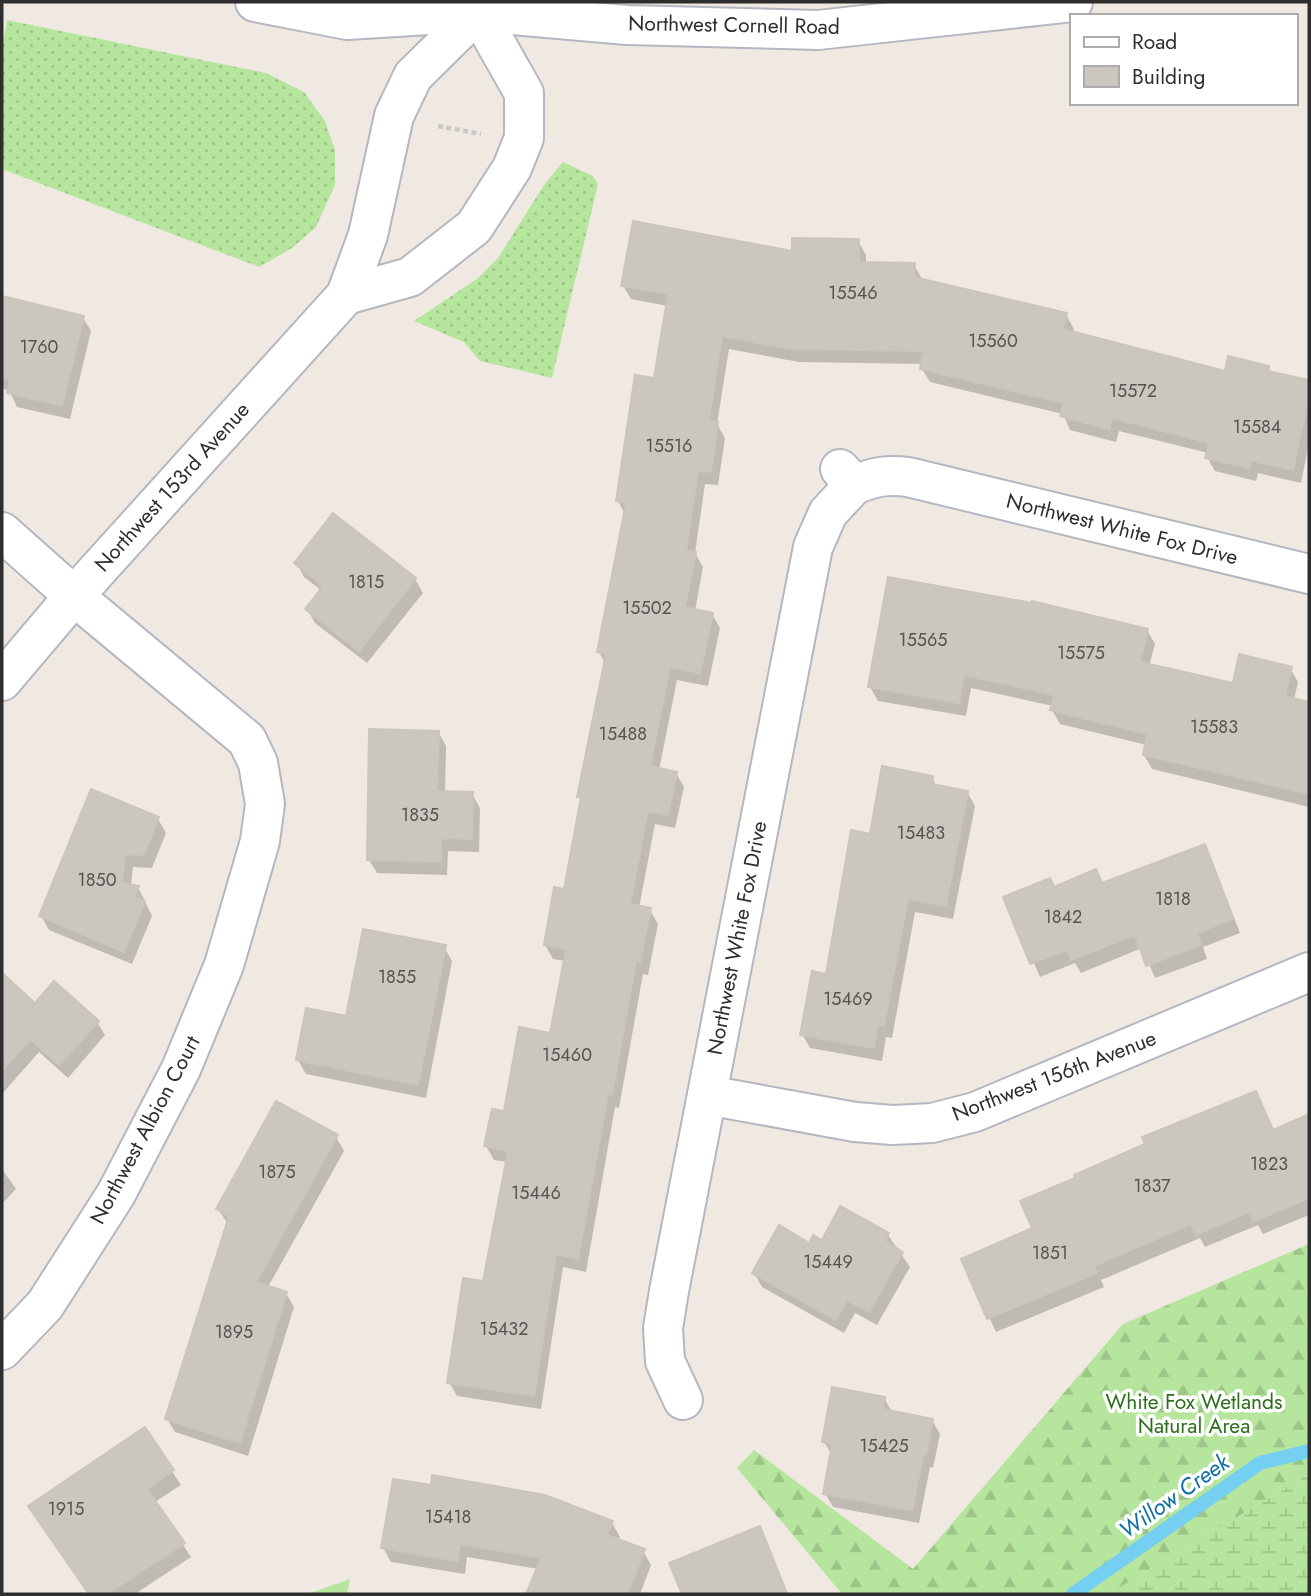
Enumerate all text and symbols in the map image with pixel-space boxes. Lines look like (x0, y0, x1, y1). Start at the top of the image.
street label: Northwest Cornell Road (628, 8, 840, 42)
legend (1070, 14, 1297, 105)
text: Road (1132, 27, 1177, 57)
text: Building (1132, 62, 1205, 92)
house number: 15546 (828, 280, 878, 306)
house number: 15560 (968, 328, 1018, 354)
house number: 1760 (20, 334, 59, 360)
house number: 15572 (1109, 378, 1157, 404)
street label: Northwest 153rd Avenue (88, 395, 257, 578)
house number: 15584 (1233, 414, 1281, 440)
house number: 15516 (646, 433, 692, 459)
street label: Northwest White Fox Drive (1003, 486, 1241, 572)
house number: 1815 (348, 569, 384, 595)
house number: 15502 (622, 595, 672, 621)
house number: 15565 (899, 627, 947, 653)
house number: 15575 (1057, 640, 1105, 666)
house number: 15583 (1190, 714, 1238, 740)
house number: 15488 (599, 721, 647, 747)
house number: 1835 (401, 802, 439, 828)
street label: Northwest White Fox Drive (700, 818, 774, 1058)
house number: 15483 (897, 820, 945, 846)
house number: 1850 (78, 867, 117, 893)
house number: 1818 (1155, 886, 1191, 912)
house number: 1842 (1044, 904, 1082, 930)
house number: 1855 (378, 964, 416, 990)
house number: 15469 (823, 986, 873, 1012)
street label: Northwest 156th Avenue (947, 1023, 1161, 1129)
street label: Northwest Albion Court (83, 1030, 207, 1230)
house number: 15460 (542, 1042, 592, 1068)
house number: 1823 (1250, 1151, 1288, 1177)
house number: 1875 (258, 1159, 296, 1185)
house number: 1837 (1134, 1173, 1171, 1199)
house number: 15446 (511, 1180, 561, 1206)
house number: 1851 (1032, 1240, 1068, 1266)
house number: 15449 (803, 1249, 853, 1275)
house number: 15432 (480, 1316, 528, 1342)
house number: 1895 (215, 1319, 253, 1345)
park label: White Fox Wetlands Natural Area (1106, 1387, 1282, 1441)
house number: 15425 (859, 1433, 909, 1459)
water label: Willow Creek (1112, 1445, 1237, 1547)
house number: 1915 (48, 1496, 84, 1522)
house number: 15418 (425, 1504, 471, 1530)

